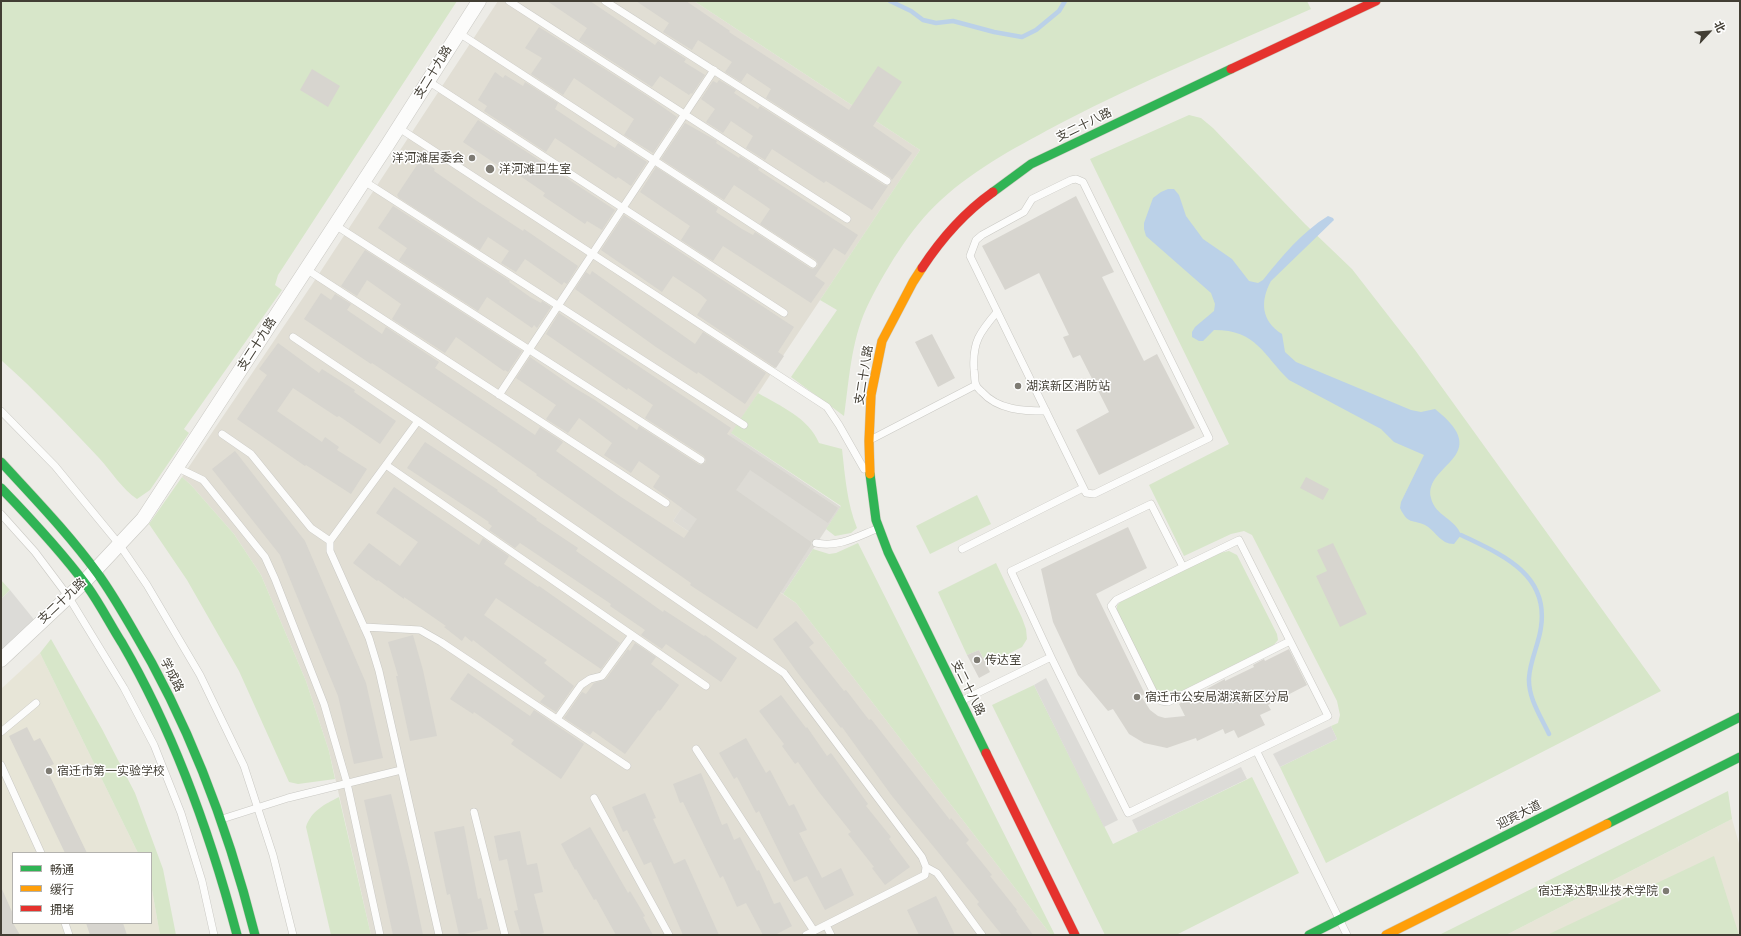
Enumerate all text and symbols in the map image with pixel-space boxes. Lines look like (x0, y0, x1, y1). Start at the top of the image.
north arrow (1689, 12, 1729, 52)
text: 北 (1711, 19, 1728, 35)
street label: 支二十九路 (411, 43, 455, 101)
street label: 支二十八路 (1054, 105, 1114, 145)
place label: 洋河滩居委会 (392, 151, 464, 165)
marker: 洋河滩居委会 (467, 153, 477, 163)
place label: 洋河滩卫生室 (499, 162, 571, 176)
marker: 洋河滩卫生室 (484, 163, 496, 175)
street label: 支二十九路 (235, 315, 279, 373)
street label: 支二十八路 (852, 344, 876, 406)
place label: 湖滨新区消防站 (1026, 379, 1110, 393)
marker: 湖滨新区消防站 (1013, 381, 1023, 391)
street label: 支二十九路 (35, 575, 89, 627)
place label: 传达室 (985, 653, 1021, 667)
marker: 传达室 (972, 655, 982, 665)
street label: 学成路 (157, 656, 187, 694)
street label: 支二十八路 (948, 658, 988, 718)
place label: 宿迁市公安局湖滨新区分局 (1145, 690, 1289, 704)
marker: 宿迁市公安局湖滨新区分局 (1132, 692, 1142, 702)
place label: 宿迁市第一实验学校 (57, 764, 165, 778)
marker: 宿迁市第一实验学校 (44, 766, 54, 776)
street label: 迎宾大道 (1494, 798, 1544, 832)
legend (12, 852, 152, 924)
text: 畅通 (50, 862, 74, 877)
text: 缓行 (50, 882, 74, 897)
place label: 宿迁泽达职业技术学院 (1538, 884, 1658, 898)
marker: 宿迁泽达职业技术学院 (1661, 886, 1671, 896)
text: 拥堵 (50, 902, 74, 917)

